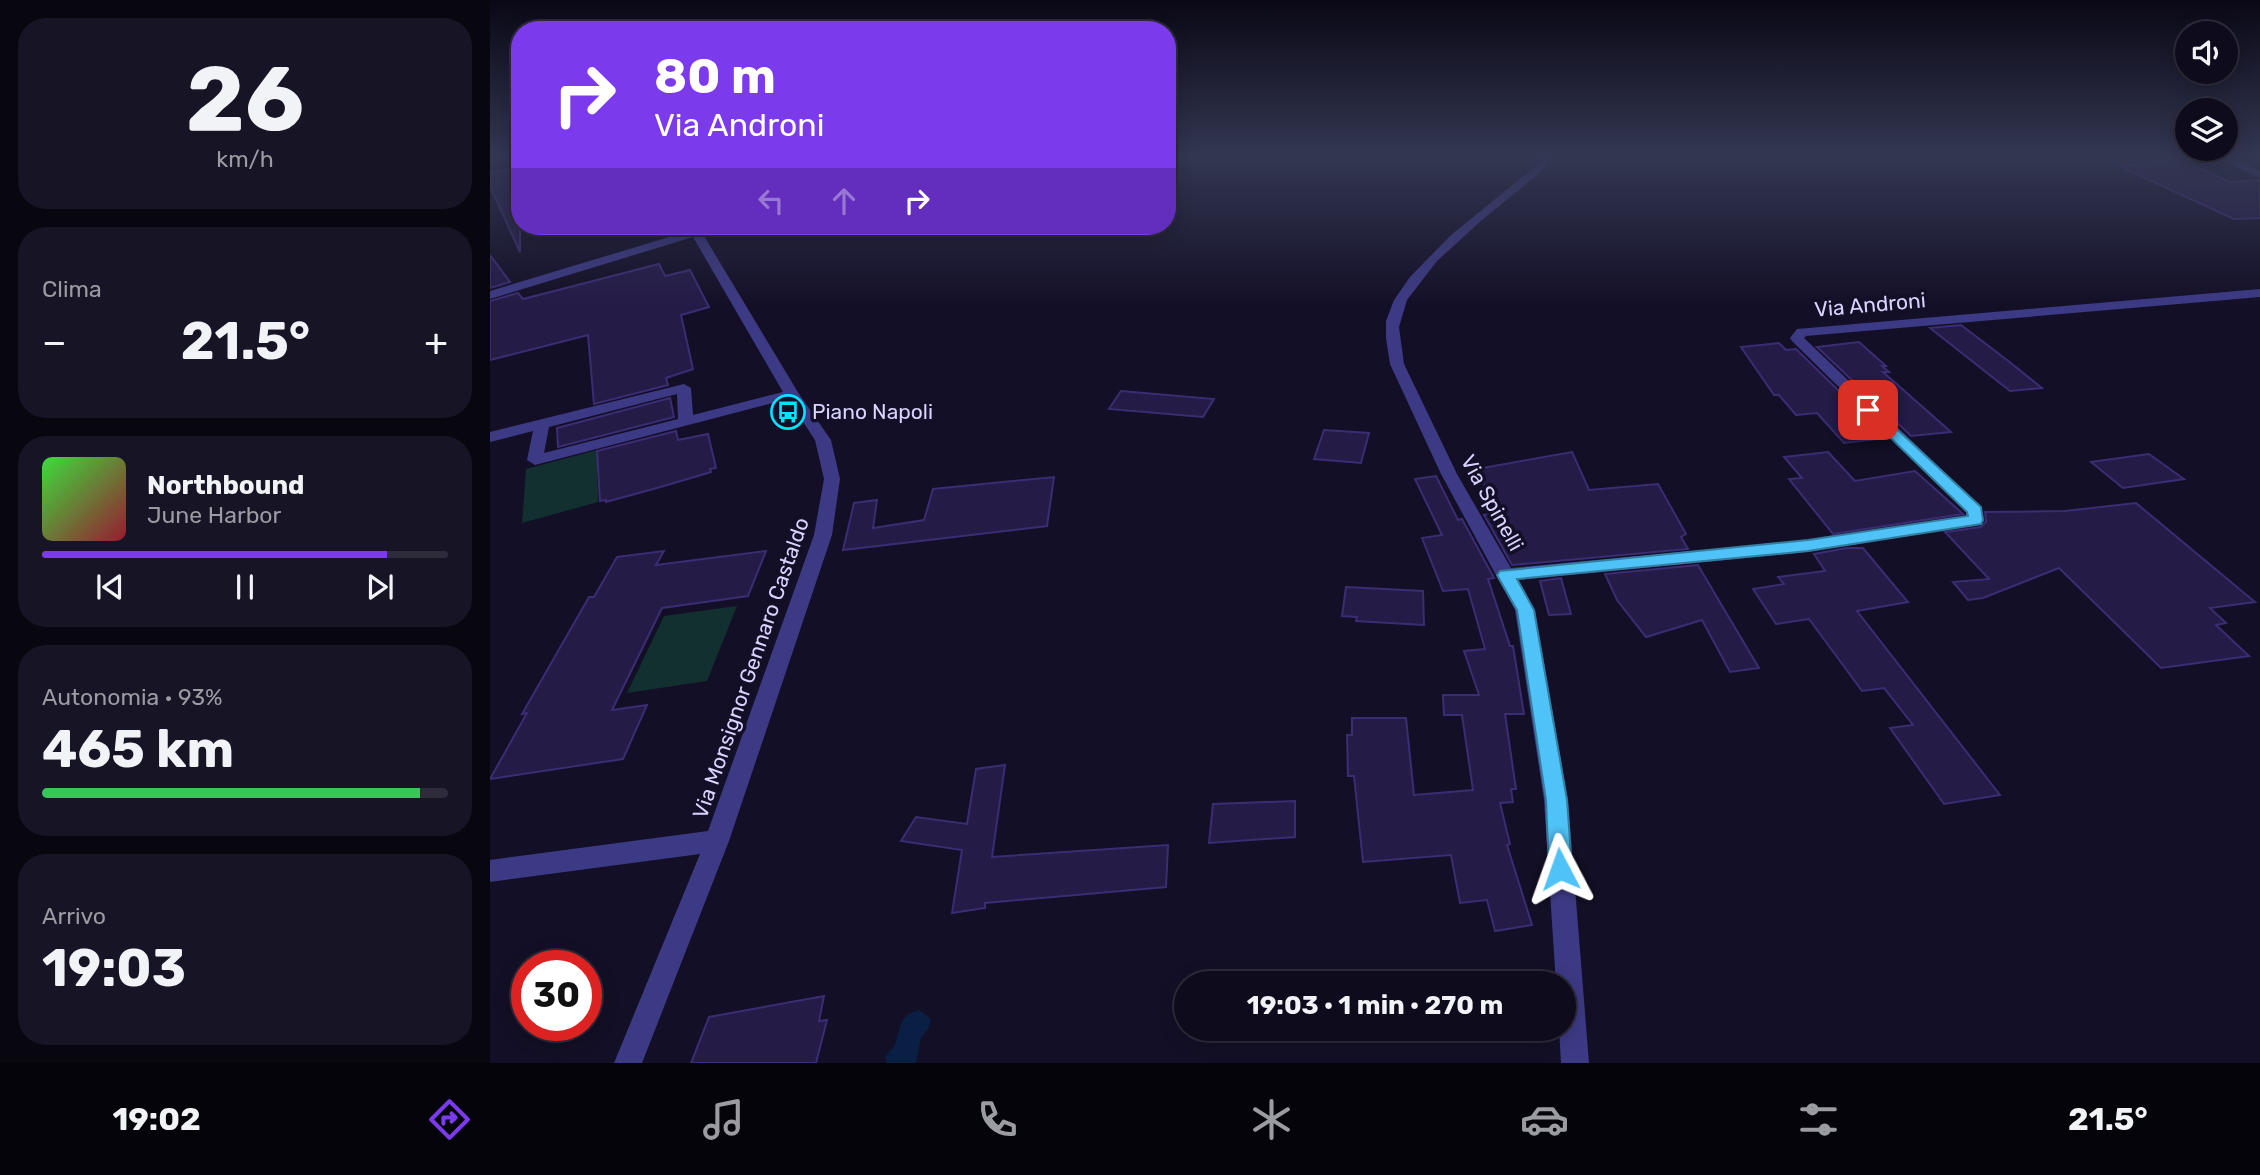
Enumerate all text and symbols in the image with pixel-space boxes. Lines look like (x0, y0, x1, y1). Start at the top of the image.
map controls (2175, 21, 2238, 161)
button: sound (2175, 21, 2238, 84)
text: 26 (186, 45, 304, 153)
text: 80 m (654, 47, 776, 105)
icon: right (539, 49, 630, 140)
button: layers (2175, 98, 2238, 161)
text: Via Androni (654, 106, 824, 144)
text: km/h (216, 145, 274, 173)
icon: left (752, 182, 790, 220)
icon: ahead (825, 182, 863, 220)
icon: right (898, 182, 936, 220)
text: Clima (42, 275, 102, 303)
street label: Via Androni (1813, 287, 1927, 322)
text: 21.5° (181, 310, 310, 372)
text: − (42, 319, 67, 365)
text: + (424, 319, 448, 365)
pin (1838, 380, 1898, 440)
icon: arrive (1849, 391, 1887, 429)
bus stop icon: Piano Napoli (769, 393, 807, 431)
place label: Piano Napoli (812, 399, 933, 424)
street label: Via Spinelli (1456, 450, 1529, 555)
text: Northbound (147, 470, 305, 501)
text: June Harbor (147, 501, 281, 529)
street label: Via Monsignor Gennaro Castaldo (687, 514, 814, 822)
icon: previous (91, 568, 129, 606)
icon: pause (226, 568, 264, 606)
icon: next (361, 568, 399, 606)
text: Autonomia · 93% (42, 683, 223, 711)
text: 465 km (42, 718, 234, 780)
position arrow (1523, 832, 1597, 906)
text: Arrivo (42, 902, 106, 930)
text: 19:03 (42, 937, 186, 999)
speed limit sign: 30 (511, 950, 602, 1041)
text: 19:03 · 1 min · 270 m (1247, 990, 1503, 1021)
icon: directions (425, 1095, 474, 1144)
icon: music (699, 1095, 748, 1144)
icon: phone (973, 1095, 1022, 1144)
icon: climate (1247, 1095, 1296, 1144)
icon: car (1520, 1095, 1569, 1144)
icon: filters (1794, 1095, 1843, 1144)
text: 19:02 (112, 1100, 201, 1138)
text: 21.5° (2068, 1100, 2148, 1138)

